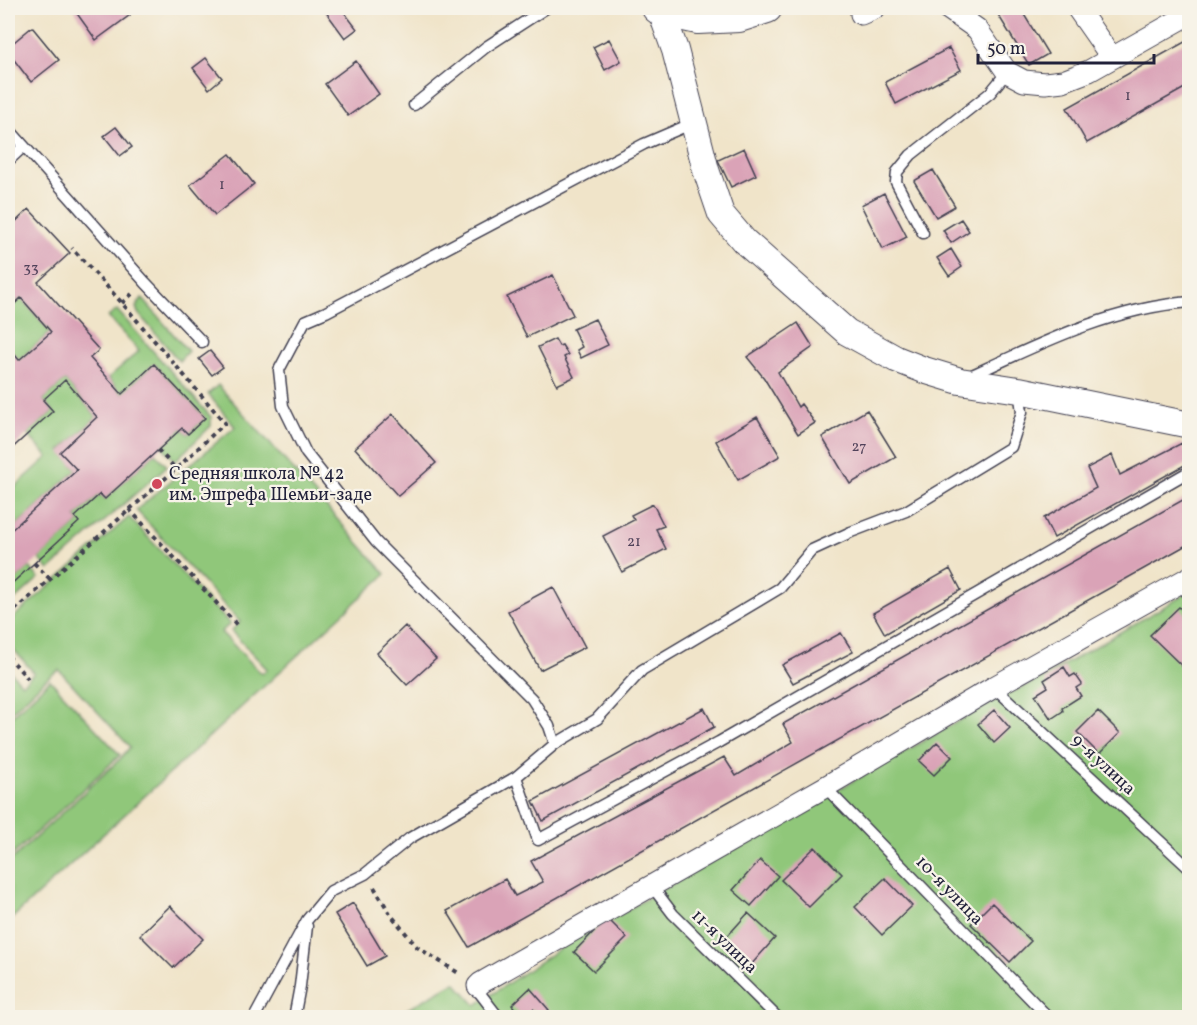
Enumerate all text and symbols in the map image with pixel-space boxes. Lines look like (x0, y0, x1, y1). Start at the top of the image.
scale bar (978, 27, 1154, 65)
text: 50 m (987, 37, 1026, 62)
house number: 1 (1125, 86, 1131, 107)
house number: 1 (219, 175, 225, 196)
house number: 33 (23, 258, 39, 279)
house number: 27 (852, 437, 866, 458)
place label: Средняя школа № 42 им. Эшрефа Шемьи-заде (169, 462, 372, 508)
marker: Средняя школа № 42 им. Эшрефа Шемьи-заде (150, 477, 164, 491)
house number: 21 (627, 532, 641, 553)
street label: 9-я улица (1065, 729, 1141, 801)
street label: 10-я улица (909, 851, 989, 932)
street label: 11-я улица (685, 904, 763, 980)

